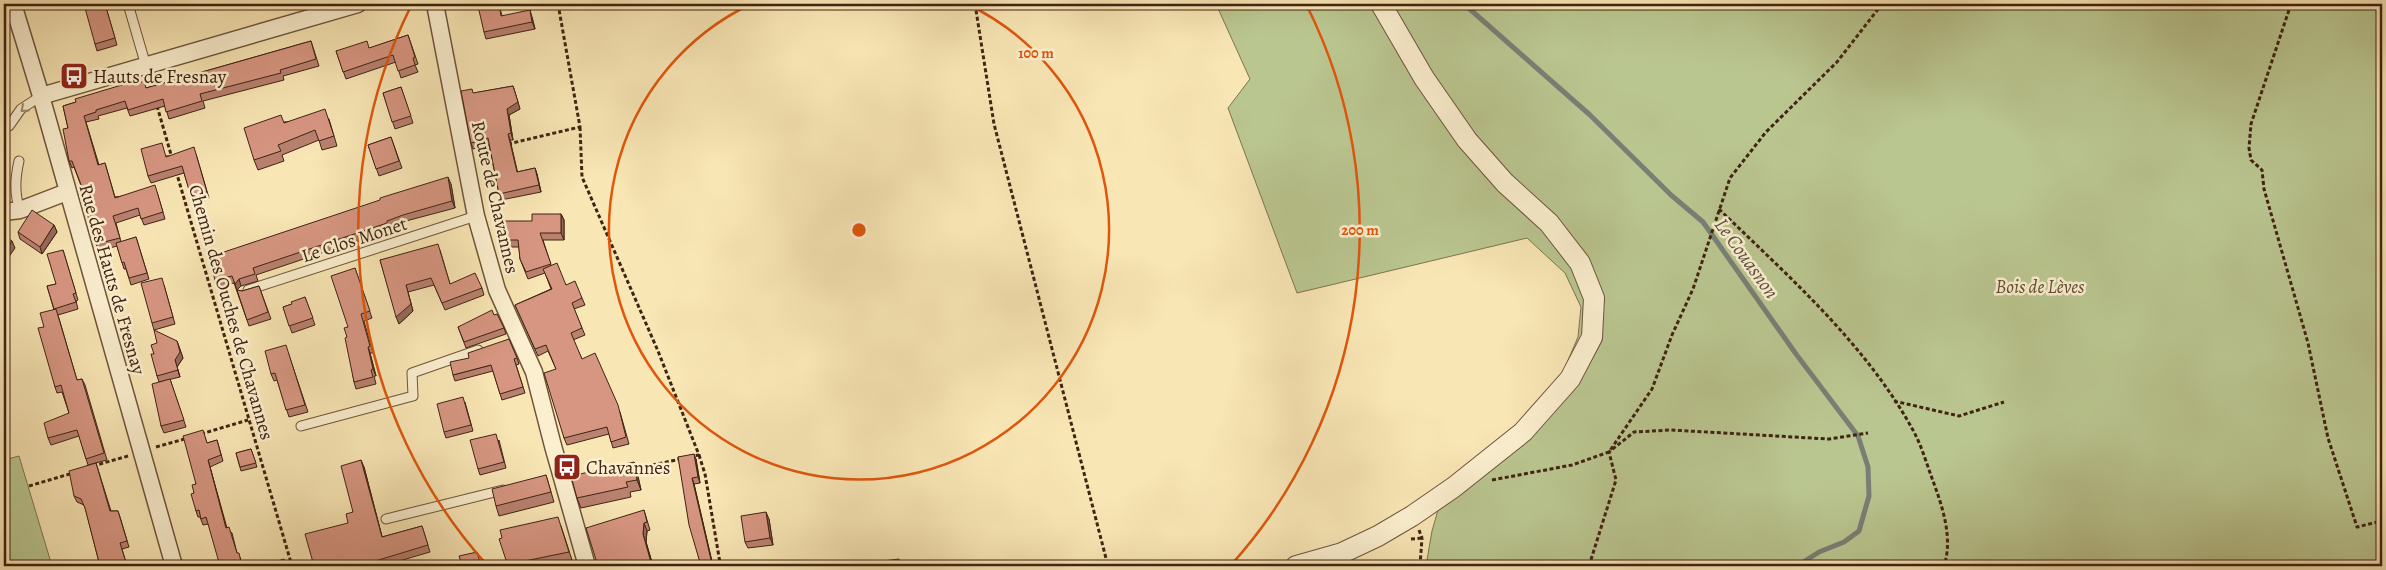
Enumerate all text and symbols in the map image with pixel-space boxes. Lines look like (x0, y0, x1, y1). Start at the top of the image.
text: 100 m (1018, 43, 1054, 63)
bus stop icon: Hauts de Fresnay (59, 61, 89, 91)
place label: Hauts de Fresnay (93, 64, 227, 90)
one-way arrow (20, 103, 29, 112)
street label: Route de Chavannes (465, 118, 525, 276)
street label: Rue des Hauts de Fresnay (72, 181, 152, 378)
street label: Chemin des Ouches de Chavannes (182, 182, 280, 443)
street label: Le Clos Monet (298, 211, 410, 269)
water label: Le Couasnon (1708, 212, 1785, 304)
text: 200 m (1341, 220, 1379, 240)
centre of rings (850, 221, 868, 239)
park label: Bois de Lèves (1996, 274, 2085, 300)
bus stop icon: Chavannes (552, 452, 582, 482)
place label: Chavannes (586, 455, 671, 481)

